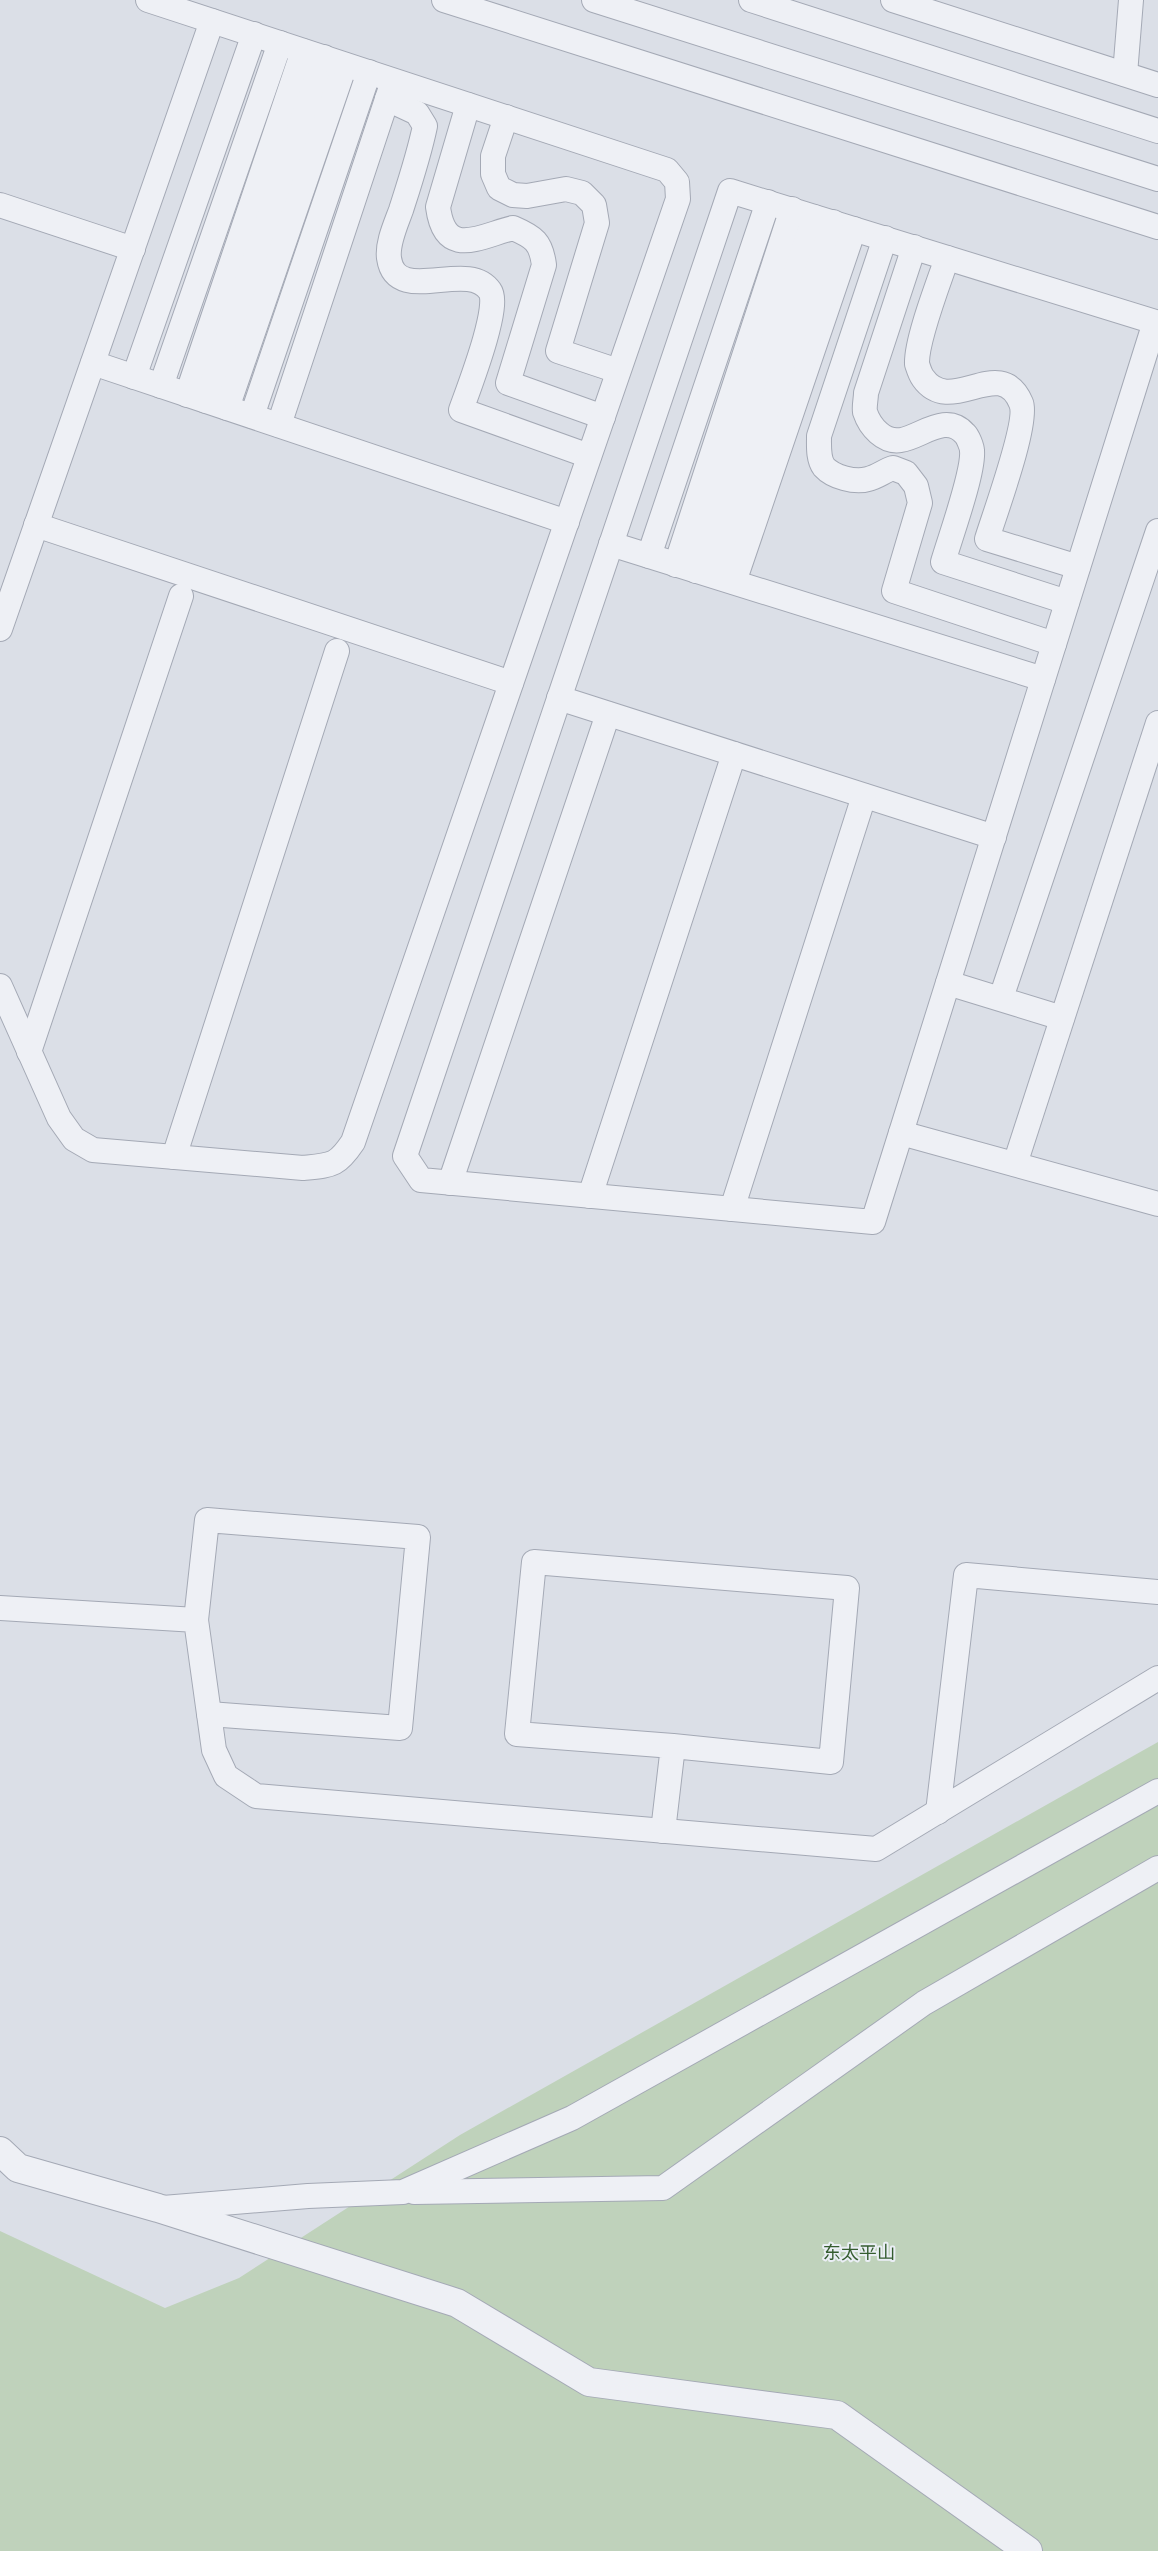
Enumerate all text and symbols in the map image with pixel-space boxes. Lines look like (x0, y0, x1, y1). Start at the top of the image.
park label: 东太平山 (823, 2242, 895, 2264)

